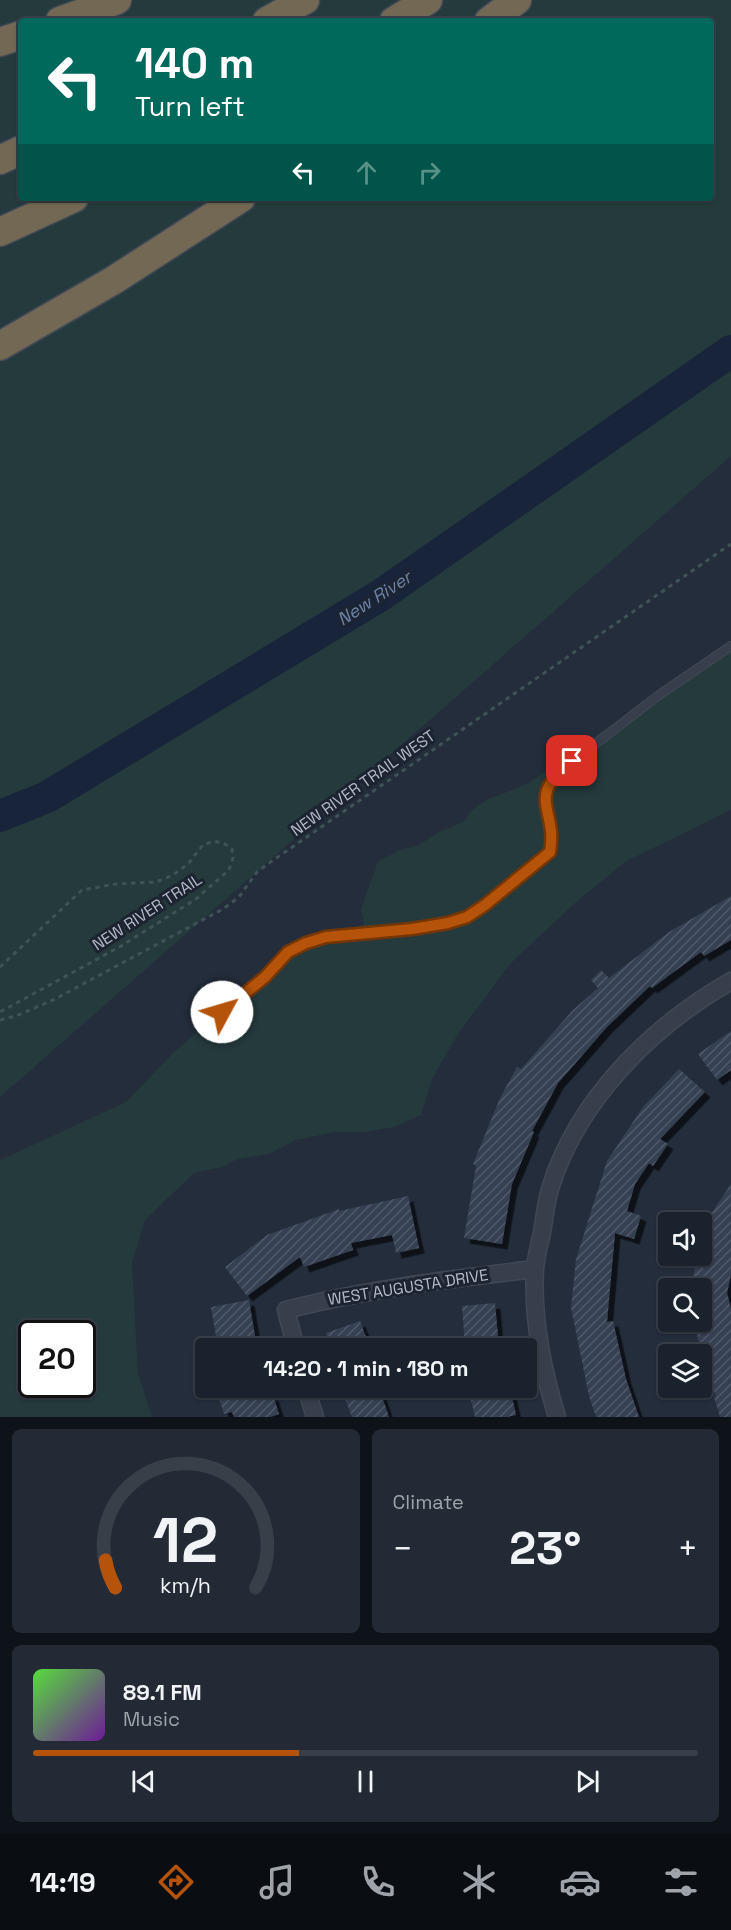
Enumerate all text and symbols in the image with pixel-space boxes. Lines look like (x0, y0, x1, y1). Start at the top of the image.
text: 140 m (135, 37, 254, 90)
icon: left (36, 42, 114, 120)
text: Turn left (135, 89, 245, 124)
icon: left (287, 156, 320, 189)
icon: ahead (350, 156, 383, 189)
icon: right (413, 156, 446, 189)
water label: New River (332, 564, 417, 631)
street label: NEW RIVER TRAIL WEST (287, 725, 439, 841)
pin (546, 735, 597, 786)
icon: arrive (555, 744, 588, 777)
street label: NEW RIVER TRAIL (88, 869, 206, 955)
position arrow (190, 980, 254, 1044)
map controls (658, 1212, 712, 1398)
button: sound (658, 1212, 712, 1266)
street label: WEST AUGUSTA DRIVE (326, 1264, 490, 1310)
button: search (658, 1278, 712, 1332)
speed limit sign: 20 (18, 1320, 96, 1398)
button: layers (658, 1344, 712, 1398)
text: 14:20 · 1 min · 180 m (263, 1354, 469, 1382)
text: Climate (393, 1489, 464, 1515)
text: 12 (153, 1501, 218, 1580)
text: 23° (509, 1520, 581, 1577)
text: − (393, 1528, 413, 1570)
text: + (678, 1528, 698, 1570)
text: km/h (160, 1572, 211, 1599)
text: 89.1 FM (123, 1678, 202, 1706)
text: Music (123, 1706, 180, 1732)
icon: previous (127, 1765, 160, 1798)
icon: pause (349, 1765, 382, 1798)
icon: next (571, 1765, 604, 1798)
icon: directions (155, 1861, 197, 1903)
icon: music (256, 1861, 298, 1903)
icon: phone (357, 1861, 399, 1903)
icon: climate (458, 1861, 500, 1903)
icon: car (559, 1861, 601, 1903)
icon: filters (660, 1861, 702, 1903)
text: 14:19 (29, 1865, 96, 1900)

